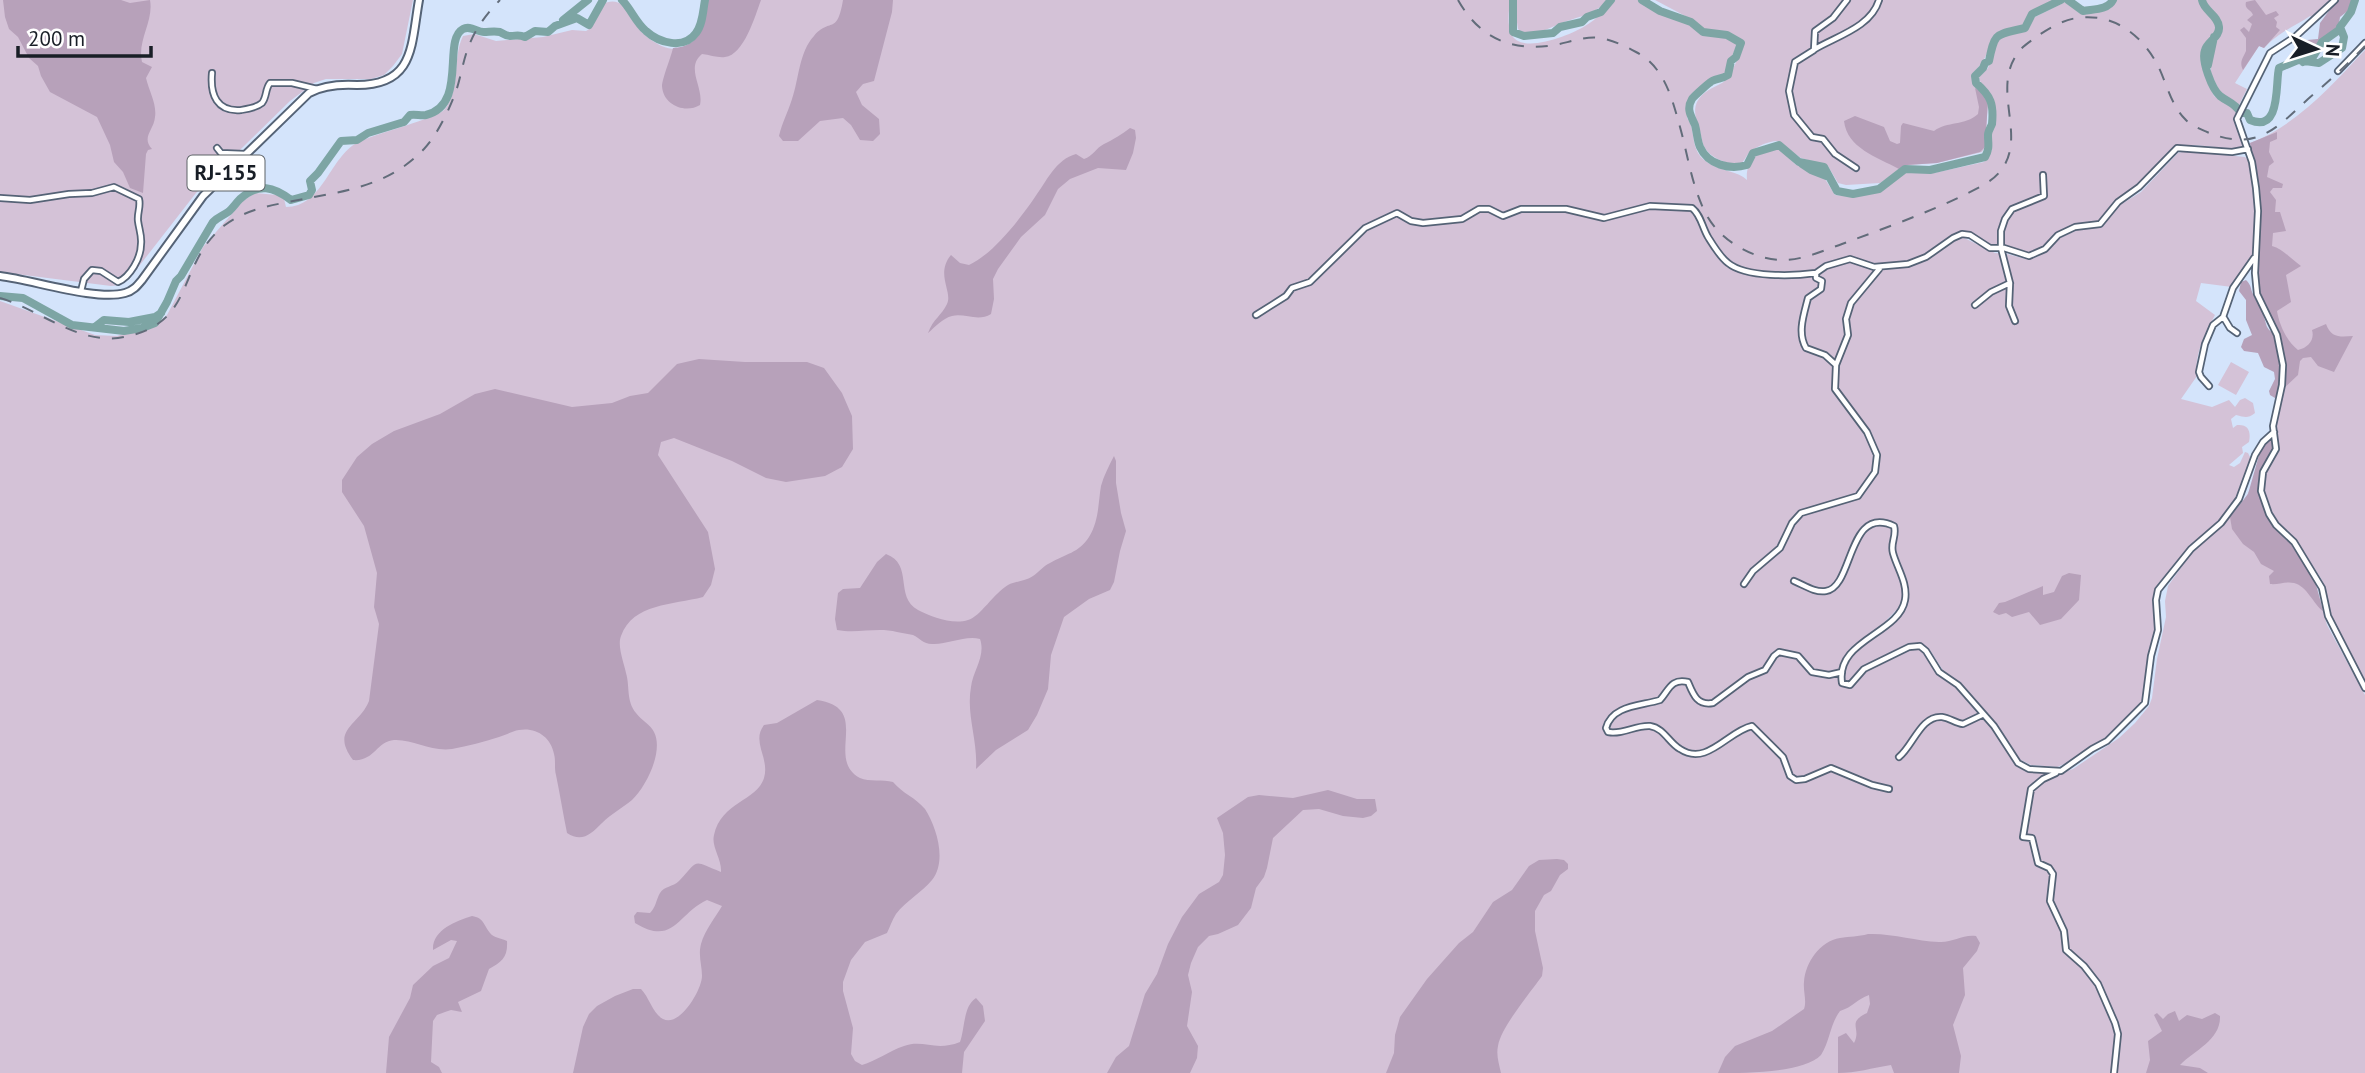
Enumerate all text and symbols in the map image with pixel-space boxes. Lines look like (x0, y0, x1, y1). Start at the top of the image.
scale bar (18, 14, 150, 58)
north arrow (2281, 14, 2351, 84)
text: 200 m (28, 25, 85, 52)
text: N (2321, 43, 2345, 57)
road number: RJ-155 (188, 156, 264, 190)

